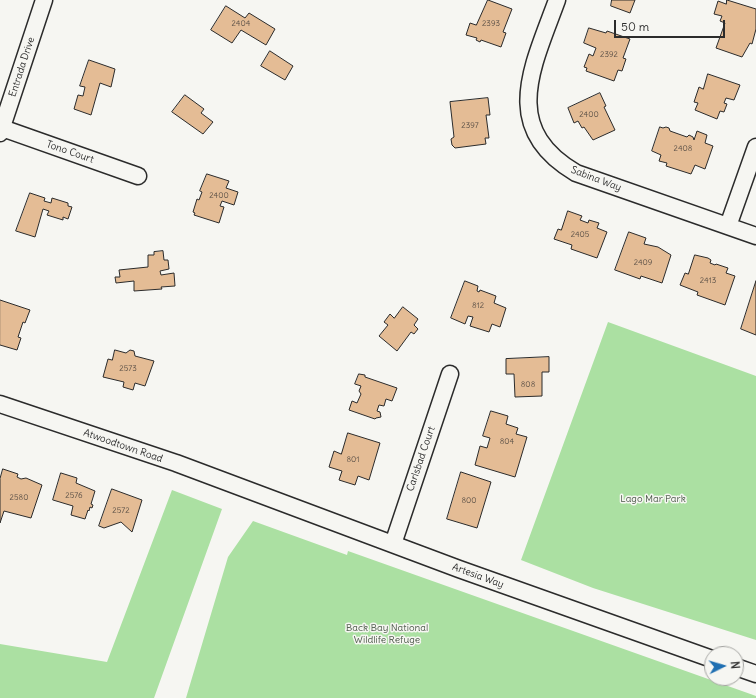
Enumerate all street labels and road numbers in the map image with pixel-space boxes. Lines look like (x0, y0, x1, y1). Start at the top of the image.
street label: Entrada Drive (7, 36, 37, 98)
street label: Tono Court (45, 138, 95, 166)
street label: Sabina Way (569, 164, 623, 194)
street label: Carlsbad Court (404, 425, 438, 493)
street label: Atwoodtown Road (82, 427, 164, 465)
street label: Artesia Way (451, 561, 505, 591)

